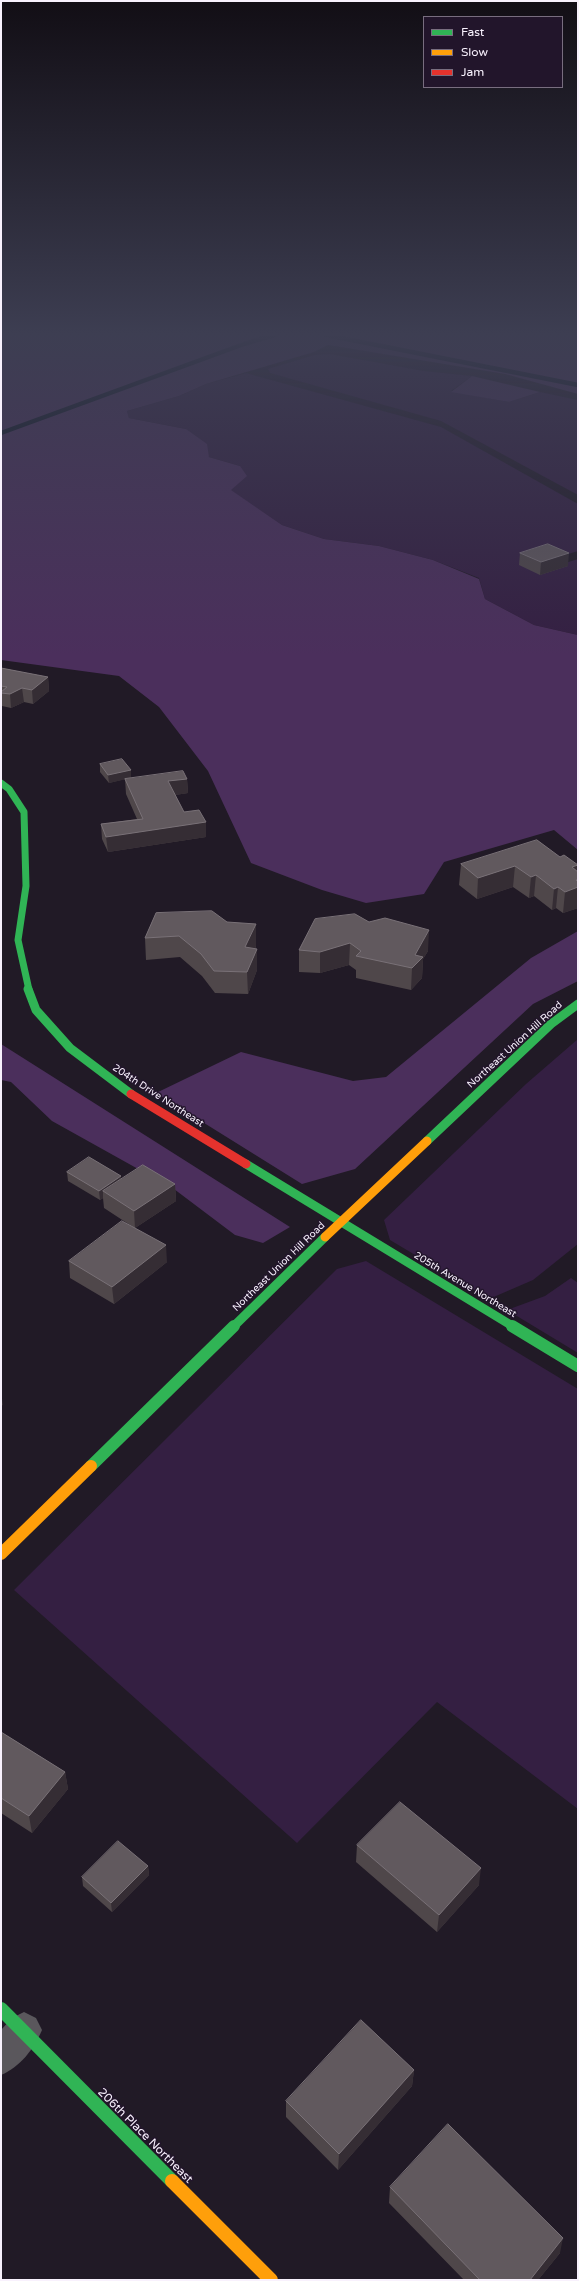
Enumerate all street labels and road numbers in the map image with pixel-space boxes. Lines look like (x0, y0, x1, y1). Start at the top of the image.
street label: Northeast Union Hill Road (465, 999, 565, 1091)
street label: 204th Drive Northeast (110, 1062, 206, 1130)
street label: Northeast Union Hill Road (230, 1220, 328, 1314)
street label: 205th Avenue Northeast (412, 1250, 518, 1320)
street label: 206th Place Northeast (94, 2085, 196, 2187)

